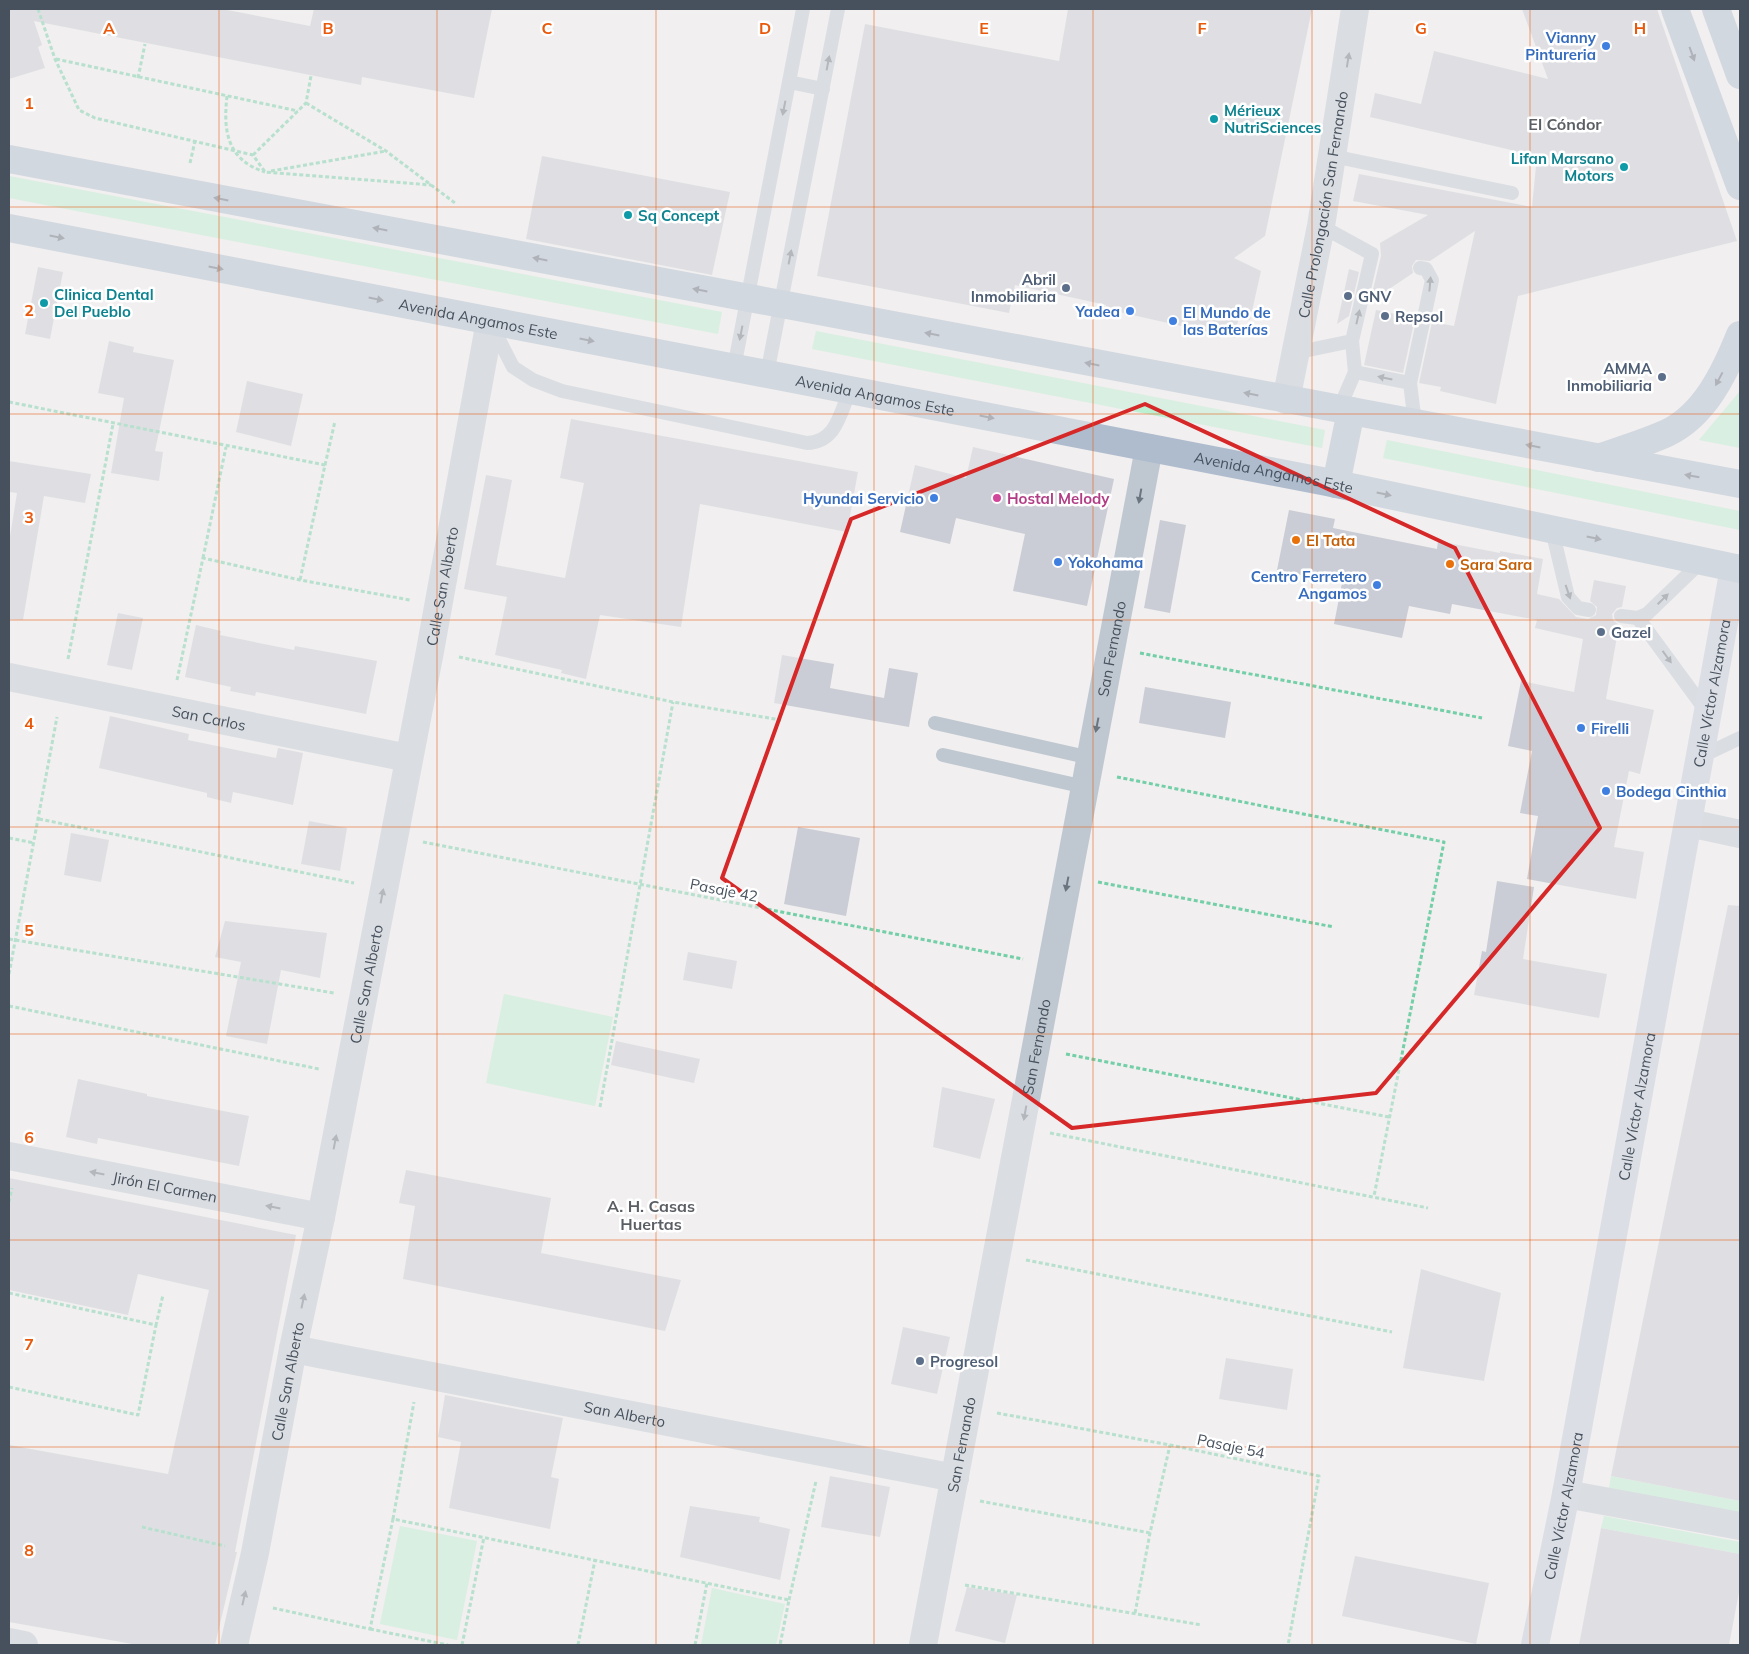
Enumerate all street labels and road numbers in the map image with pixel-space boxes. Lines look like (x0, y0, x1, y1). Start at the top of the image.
street label: Calle Prolongación San Fernando (1293, 90, 1352, 320)
street label: Avenida Angamos Este (397, 294, 559, 343)
street label: Avenida Angamos Este (794, 370, 956, 420)
street label: Avenida Angamos Este (1193, 447, 1355, 497)
street label: Calle San Alberto (422, 525, 462, 647)
street label: San Fernando (1093, 599, 1129, 698)
street label: Calle Víctor Alzamora (1689, 618, 1734, 769)
street label: San Carlos (170, 701, 248, 734)
street label: Pasaje 42 (689, 874, 759, 906)
street label: Calle San Alberto (345, 923, 387, 1045)
street label: San Fernando (1018, 997, 1054, 1096)
street label: Calle Víctor Alzamora (1614, 1031, 1659, 1182)
street label: Jirón El Carmen (111, 1167, 219, 1206)
street label: Calle San Alberto (267, 1320, 308, 1442)
street label: San Fernando (943, 1395, 979, 1494)
street label: San Alberto (582, 1396, 667, 1431)
street label: Pasaje 54 (1196, 1430, 1266, 1462)
street label: Calle Víctor Alzamora (1539, 1430, 1587, 1581)

